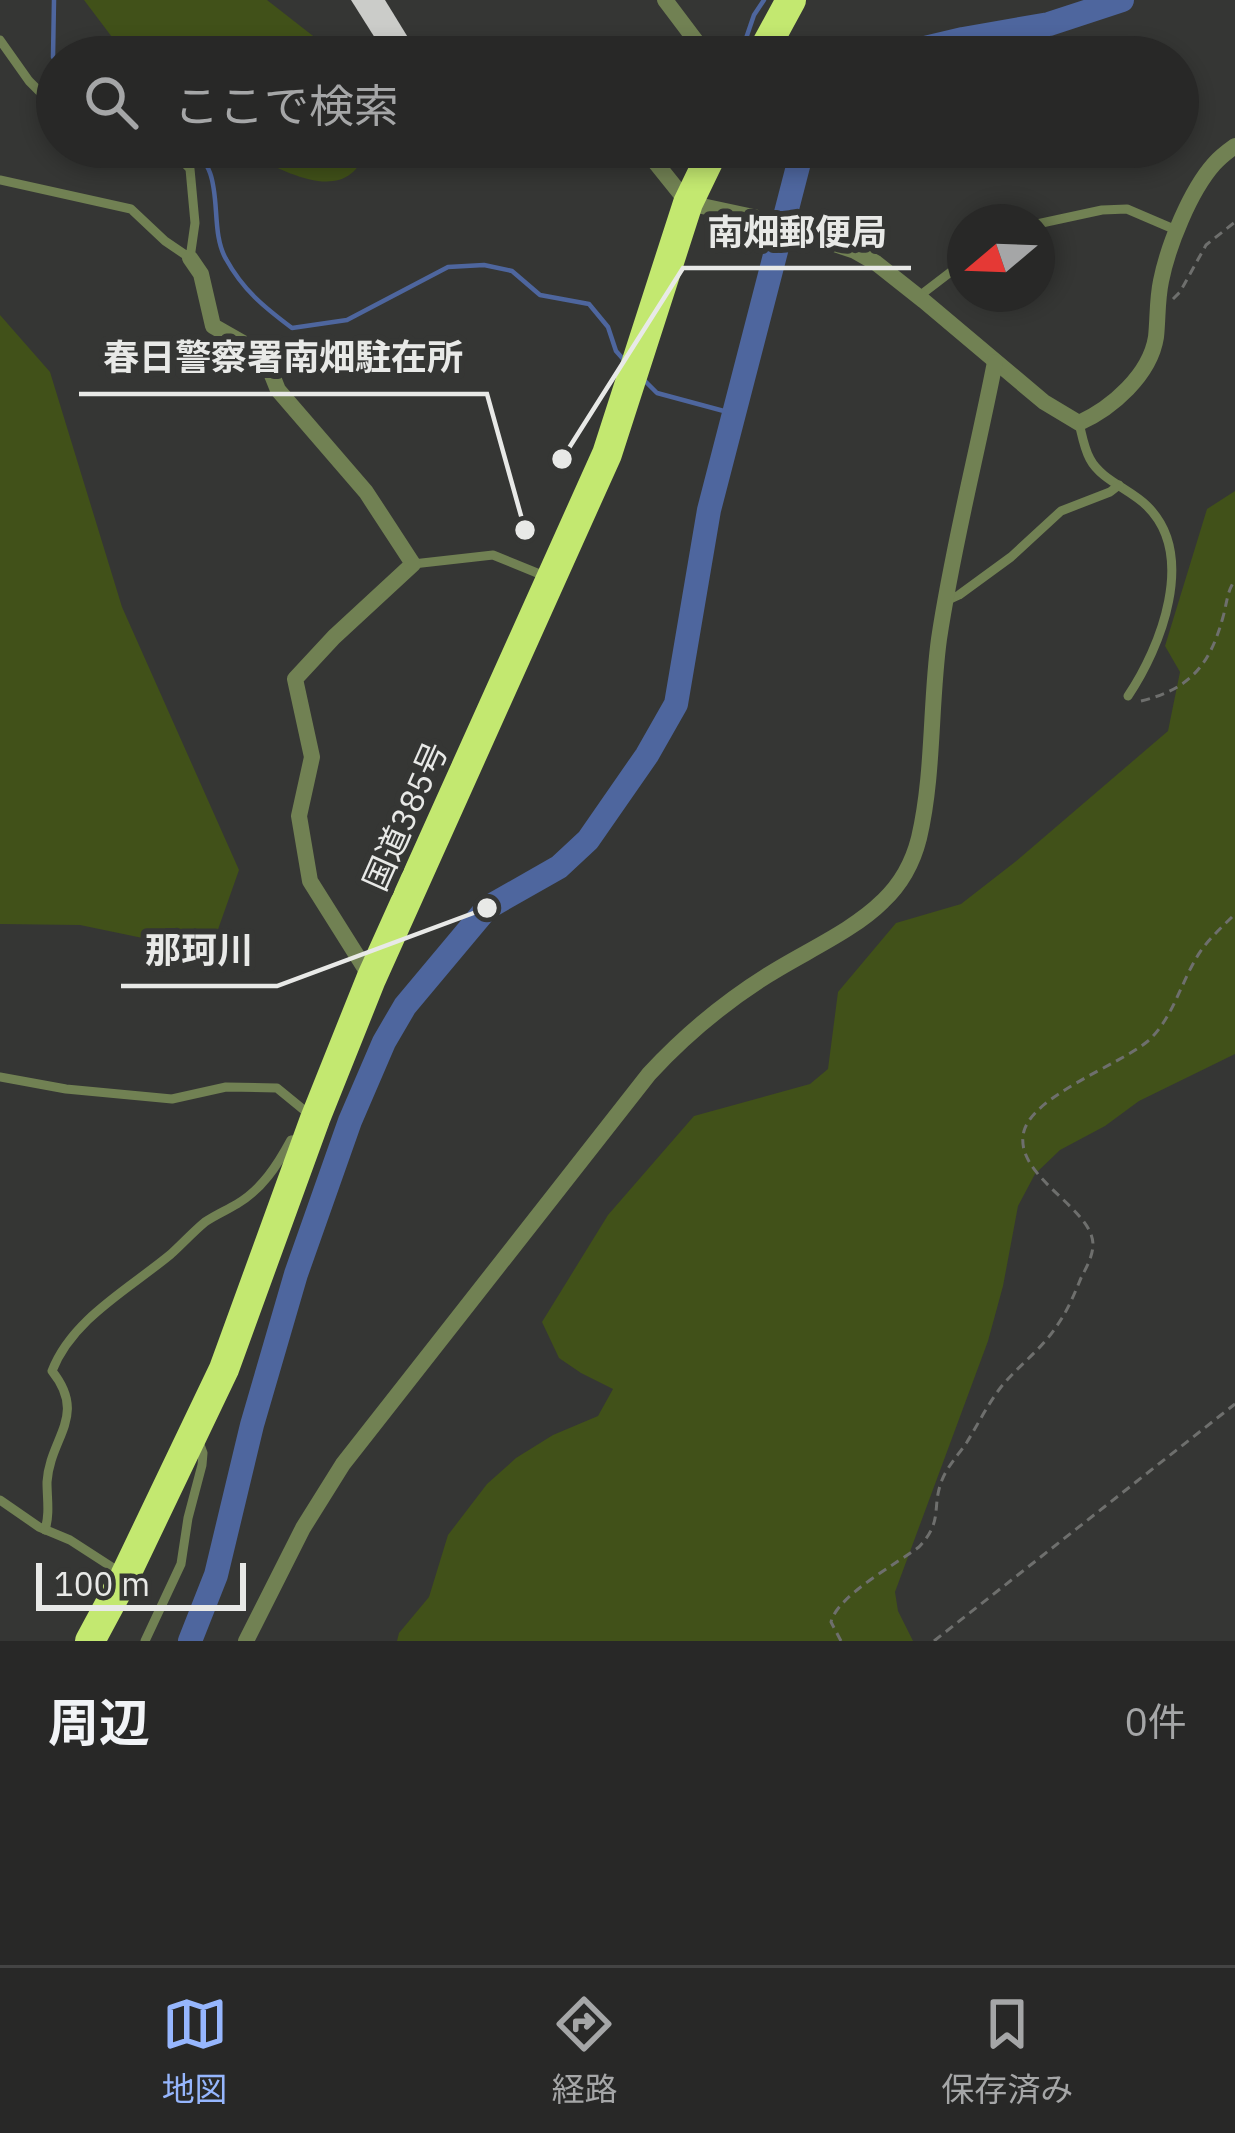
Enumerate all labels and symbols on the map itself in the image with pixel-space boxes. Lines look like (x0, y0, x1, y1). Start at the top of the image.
callout: 南畑郵便局 (683, 196, 911, 268)
north arrow (947, 204, 1055, 312)
text: 南畑郵便局 (707, 208, 887, 255)
callout: 春日警察署南畑駐在所 (79, 322, 487, 394)
text: 春日警察署南畑駐在所 (103, 333, 463, 380)
street label: 国道385号 (353, 735, 456, 897)
callout: 那珂川 (121, 914, 277, 986)
text: 那珂川 (145, 926, 253, 973)
scale bar (36, 1557, 246, 1610)

